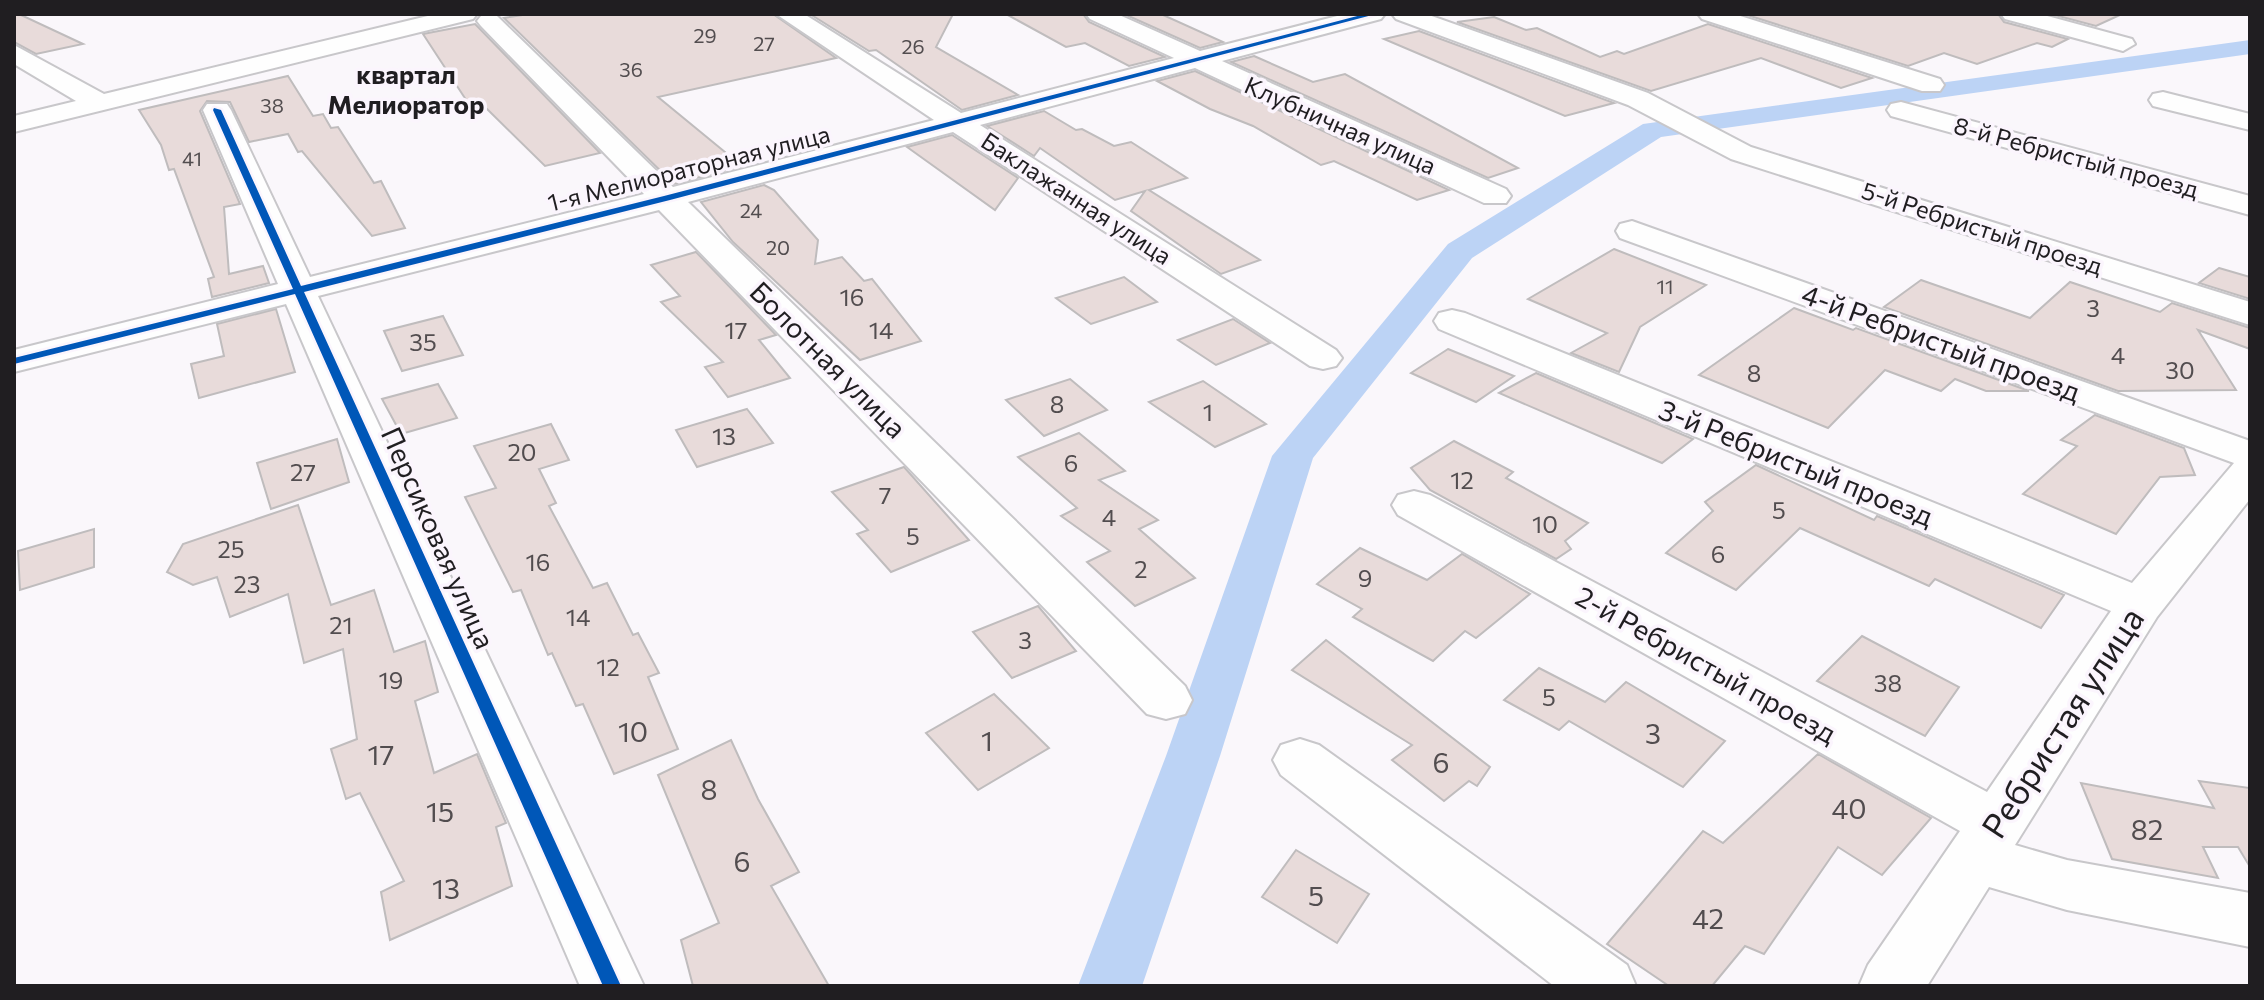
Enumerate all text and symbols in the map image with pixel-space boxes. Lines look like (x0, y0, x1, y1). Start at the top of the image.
house number: 29 (693, 23, 717, 47)
house number: 27 (753, 31, 775, 55)
house number: 26 (901, 34, 925, 58)
house number: 36 (619, 57, 643, 81)
district label: квартал Мелиоратор (328, 58, 484, 119)
street label: Клубничная улица (1241, 69, 1441, 180)
house number: 38 (260, 93, 284, 117)
street label: 8-й Ребристый проезд (1951, 110, 2202, 203)
street label: 1-я Мелиораторная улица (544, 118, 833, 217)
street label: Баклажанная улица (976, 125, 1177, 270)
house number: 41 (182, 146, 202, 170)
street label: 5-й Ребристый проезд (1859, 175, 2106, 280)
house number: 24 (740, 198, 762, 222)
house number: 20 (766, 235, 790, 259)
street label: Болотная улица (743, 274, 914, 445)
house number: 11 (1656, 274, 1674, 298)
street label: 4-й Ребристый проезд (1797, 276, 2085, 408)
house number: 16 (840, 282, 864, 311)
house number: 3 (2086, 293, 2100, 322)
house number: 17 (725, 315, 747, 344)
house number: 14 (869, 315, 893, 344)
house number: 35 (409, 327, 437, 356)
house number: 4 (2111, 340, 2125, 369)
house number: 30 (2165, 355, 2195, 384)
house number: 8 (1747, 358, 1761, 387)
house number: 8 (1050, 389, 1064, 418)
street label: 3-й Ребристый проезд (1654, 391, 1939, 533)
house number: 1 (1203, 397, 1213, 426)
street label: Персиковая улица (375, 421, 503, 654)
house number: 13 (712, 421, 736, 450)
house number: 20 (508, 437, 536, 466)
house number: 6 (1064, 448, 1078, 477)
house number: 27 (290, 457, 316, 486)
house number: 12 (1450, 465, 1474, 494)
house number: 7 (879, 480, 891, 509)
house number: 5 (1772, 495, 1786, 524)
house number: 4 (1102, 502, 1116, 531)
house number: 10 (1532, 509, 1558, 538)
house number: 5 (906, 521, 920, 550)
house number: 25 (217, 534, 245, 563)
house number: 6 (1711, 539, 1725, 568)
house number: 16 (526, 547, 550, 576)
house number: 2 (1134, 554, 1148, 583)
house number: 9 (1358, 563, 1372, 592)
house number: 23 (233, 569, 261, 598)
street label: 2-й Ребристый проезд (1570, 578, 1843, 750)
street label: Ребристая улица (1971, 599, 2152, 845)
house number: 14 (566, 602, 590, 631)
house number: 21 (329, 610, 353, 639)
house number: 3 (1018, 625, 1032, 654)
house number: 12 (596, 652, 620, 681)
house number: 19 (379, 665, 403, 694)
house number: 38 (1874, 668, 1902, 697)
house number: 5 (1542, 682, 1556, 711)
house number: 10 (618, 714, 648, 748)
house number: 3 (1645, 716, 1661, 750)
house number: 1 (981, 723, 993, 757)
house number: 17 (368, 737, 394, 771)
house number: 6 (1433, 745, 1450, 779)
house number: 8 (701, 772, 718, 806)
house number: 40 (1831, 791, 1867, 825)
house number: 15 (426, 794, 454, 828)
house number: 82 (2131, 812, 2163, 846)
house number: 6 (734, 844, 751, 878)
house number: 13 (432, 871, 460, 905)
house number: 5 (1308, 878, 1324, 912)
house number: 42 (1692, 901, 1724, 935)

